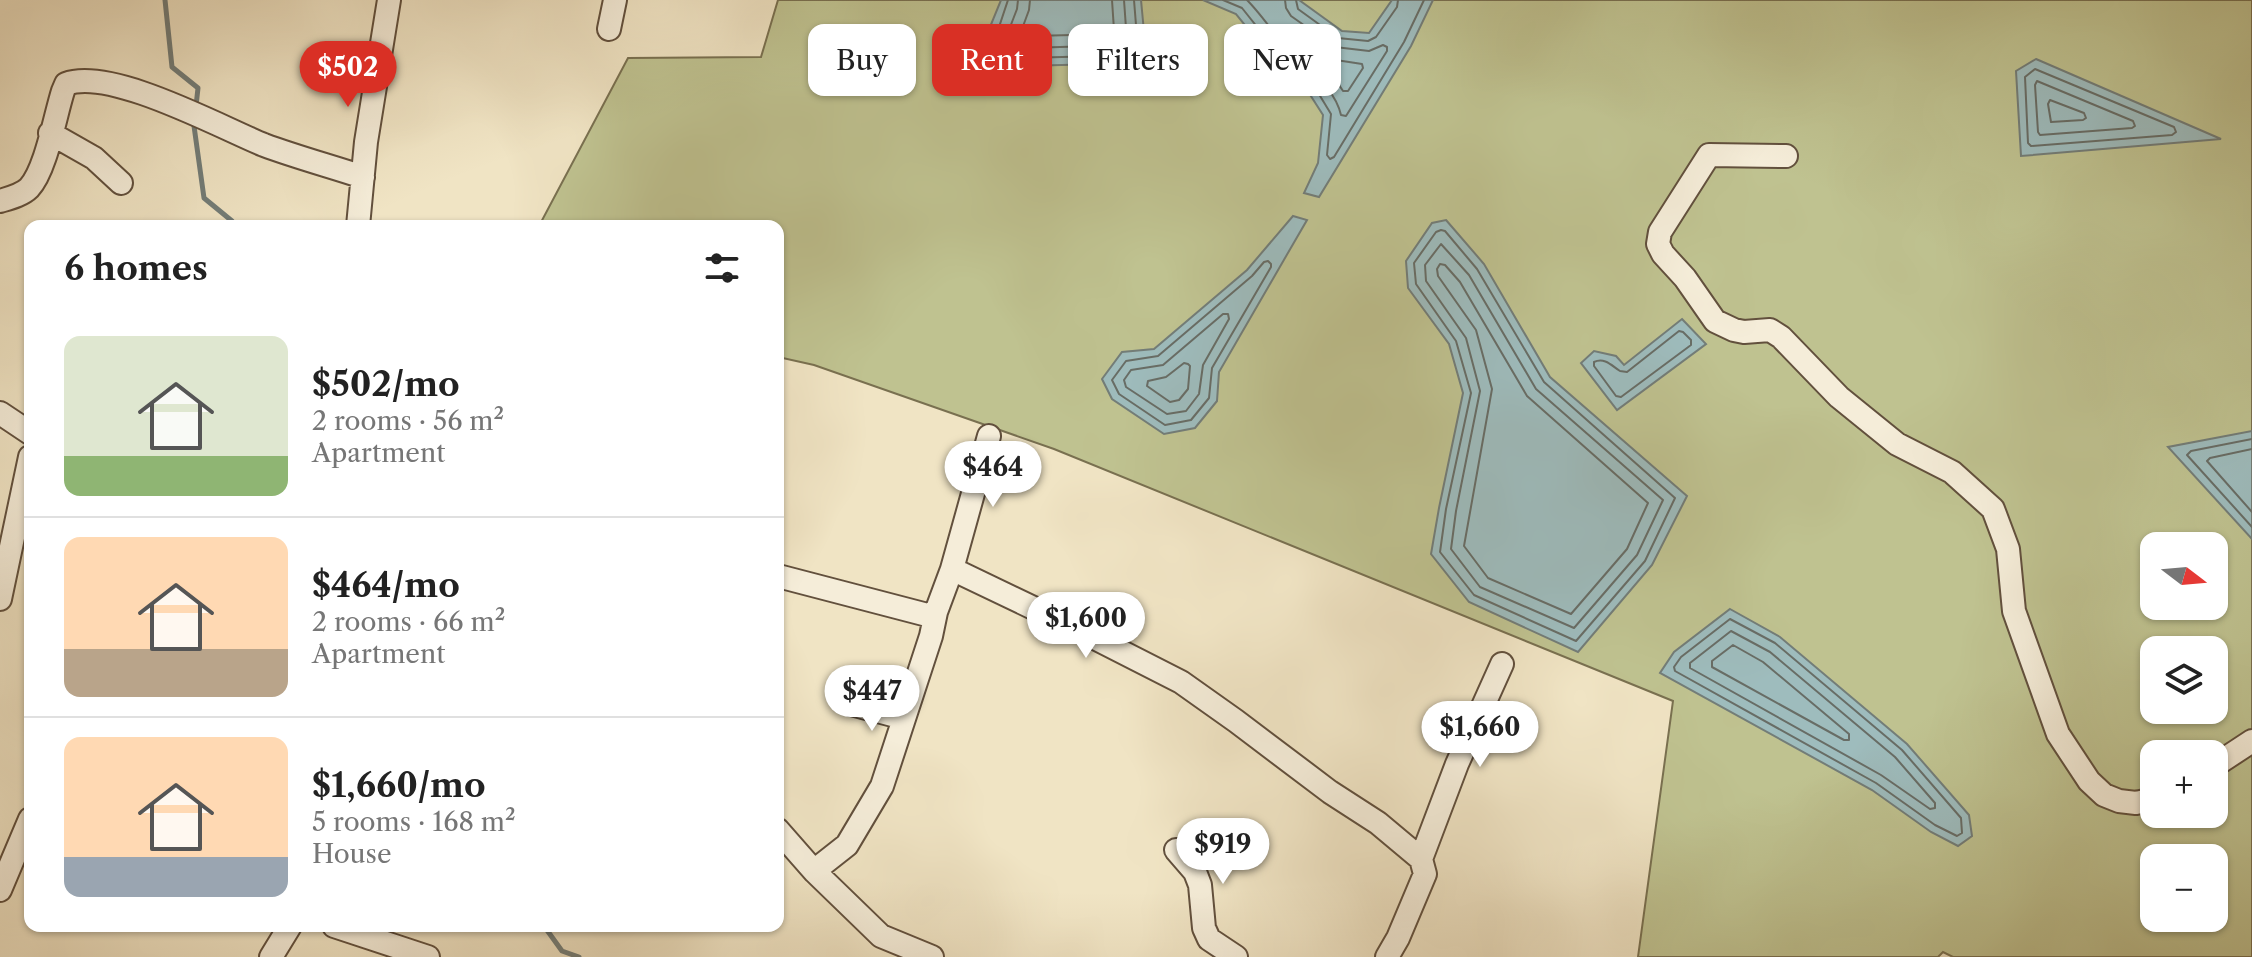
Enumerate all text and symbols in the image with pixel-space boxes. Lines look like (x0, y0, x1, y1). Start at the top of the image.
chip: Buy (808, 24, 916, 96)
chip: Rent (932, 24, 1052, 96)
chip: Filters (1068, 24, 1208, 96)
chip: New (1224, 24, 1341, 96)
pin: $502 (301, 41, 395, 109)
text: $502 (318, 51, 378, 83)
icon: filters (700, 246, 744, 290)
text: 6 homes (64, 247, 208, 289)
text: $502/mo (312, 363, 460, 405)
icon: home (128, 368, 224, 464)
text: 2 rooms · 56 m² (312, 405, 504, 437)
text: Apartment (312, 437, 445, 469)
pin: $464 (946, 441, 1040, 509)
text: $464 (963, 451, 1023, 483)
north arrow (2140, 532, 2228, 620)
map controls (2140, 532, 2228, 932)
text: $464/mo (312, 564, 460, 606)
icon: home (128, 569, 224, 665)
pin: $1,600 (1021, 592, 1151, 660)
text: $1,600 (1045, 602, 1127, 634)
text: 2 rooms · 66 m² (312, 606, 505, 638)
button: layers (2140, 636, 2228, 724)
text: Apartment (312, 638, 445, 670)
pin: $447 (825, 665, 919, 733)
text: $447 (843, 675, 901, 707)
pin: $1,660 (1415, 701, 1545, 769)
text: $1,660 (1439, 711, 1521, 743)
button: + (2140, 740, 2228, 828)
text: $1,660/mo (312, 764, 486, 806)
icon: home (128, 769, 224, 865)
text: 5 rooms · 168 m² (312, 806, 516, 838)
pin: $919 (1176, 818, 1270, 886)
text: $919 (1194, 828, 1252, 860)
text: House (312, 838, 392, 870)
button: − (2140, 844, 2228, 932)

